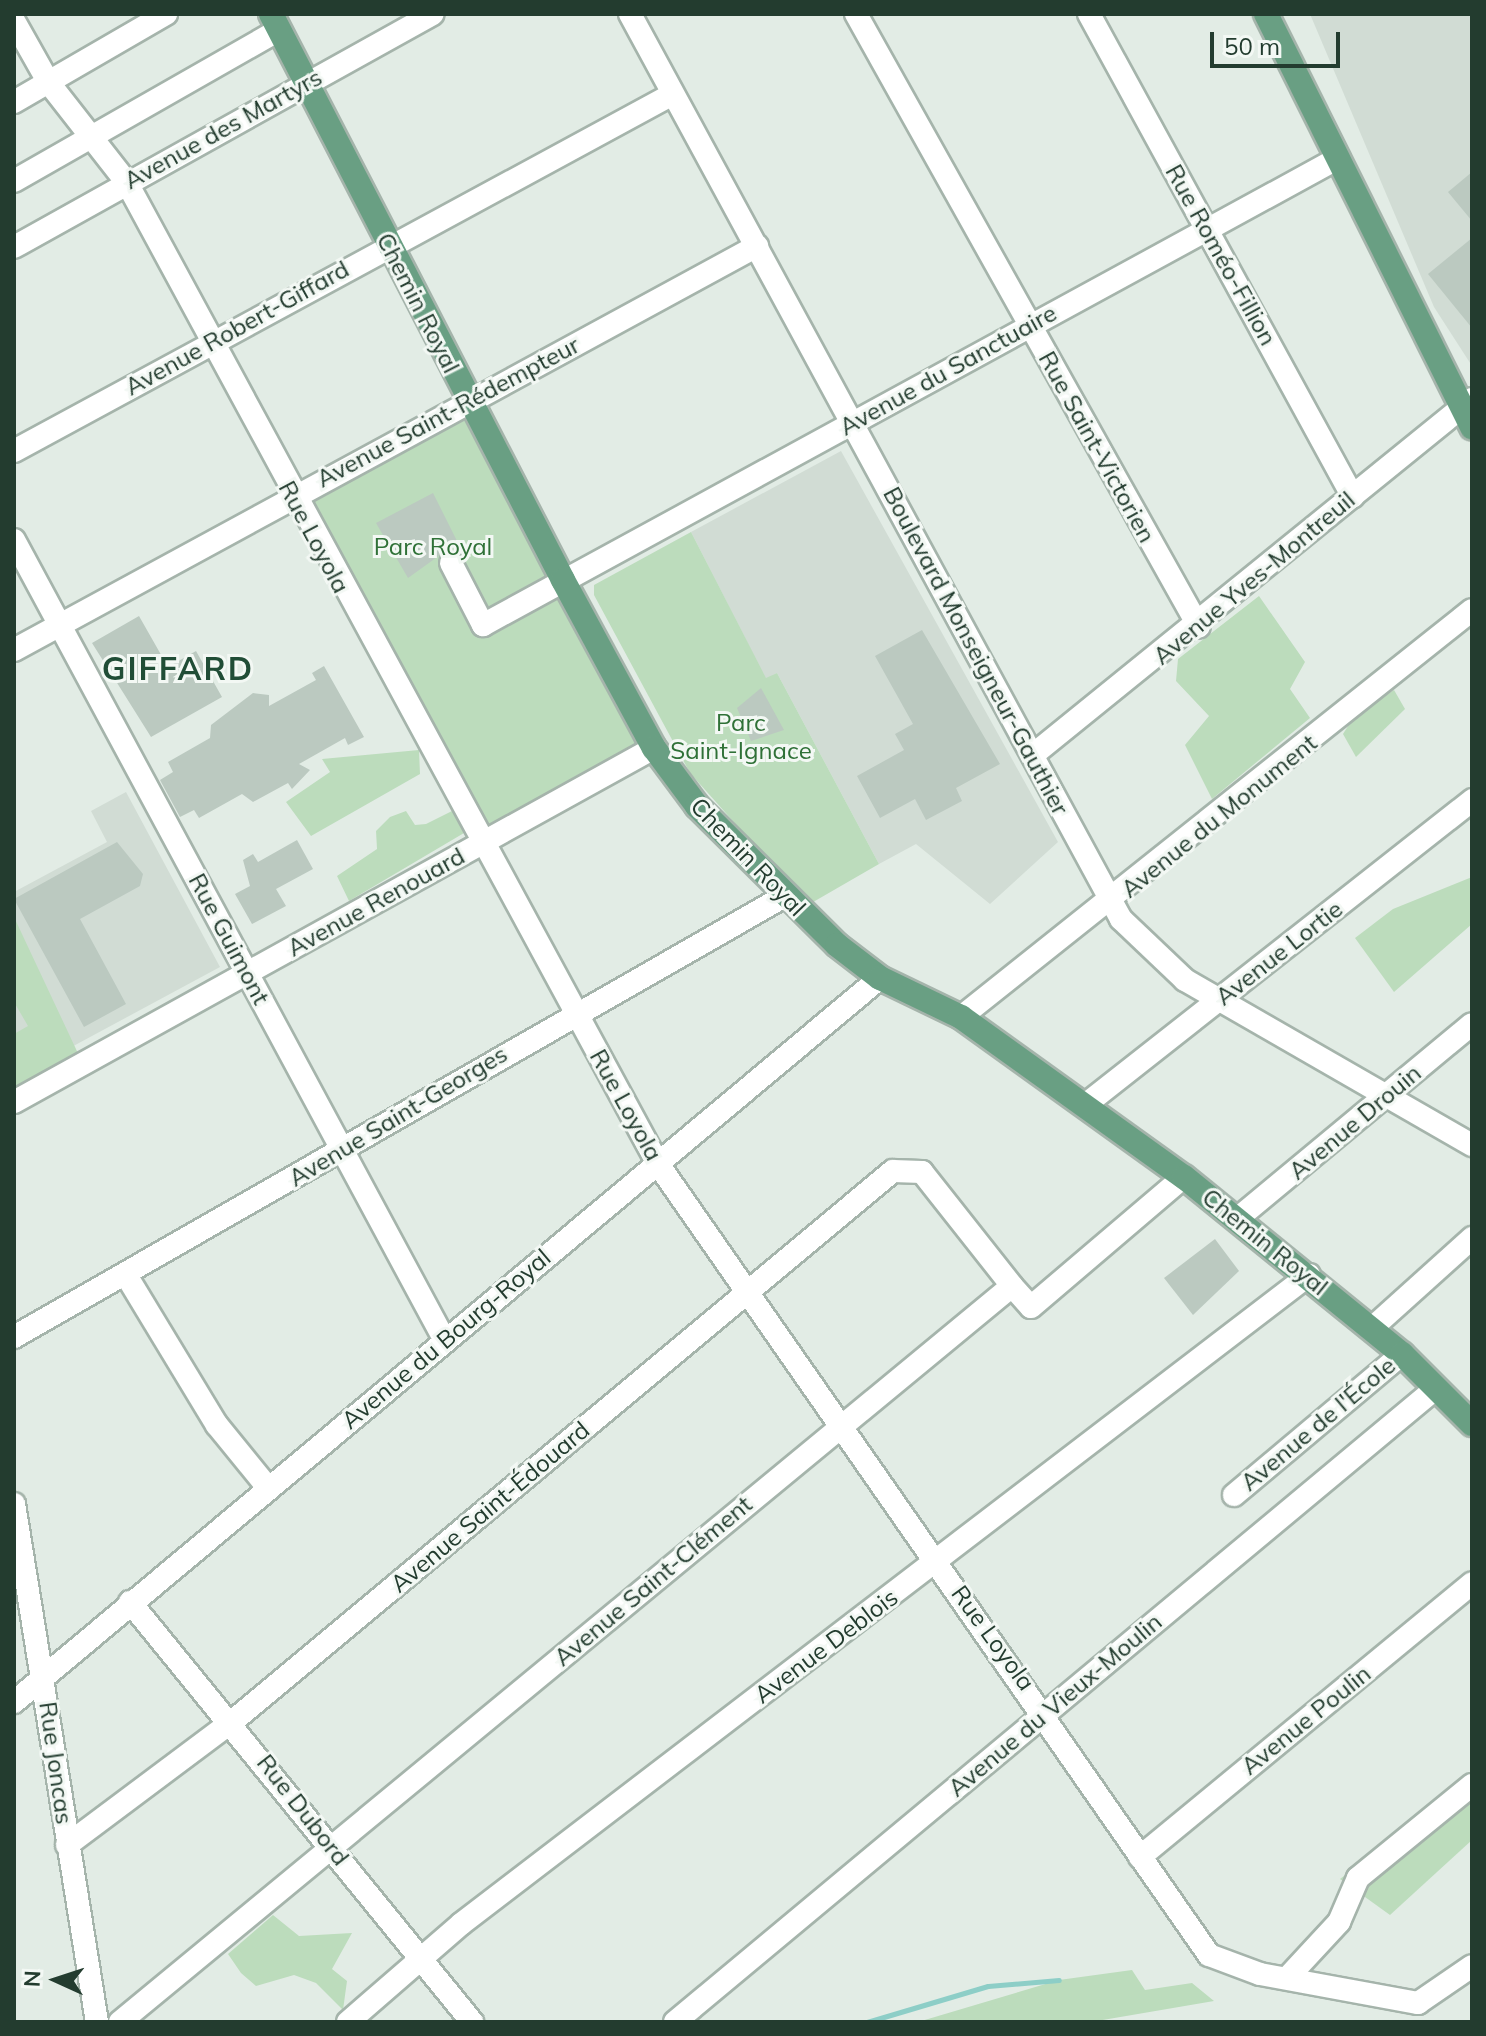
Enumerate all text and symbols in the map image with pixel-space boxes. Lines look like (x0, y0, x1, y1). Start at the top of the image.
scale bar (1214, 16, 1344, 66)
text: 50 m (1224, 31, 1280, 61)
street label: Avenue des Martyrs (119, 63, 327, 195)
street label: Rue Roméo-Fillion (1159, 160, 1283, 350)
street label: Chemin Royal (370, 228, 466, 378)
street label: Avenue Robert-Giffard (120, 254, 354, 402)
street label: Avenue du Sanctuaire (834, 298, 1062, 442)
street label: Avenue Saint-Rédempteur (312, 330, 584, 494)
street label: Rue Saint-Victorien (1033, 346, 1161, 548)
street label: Rue Loyola (272, 476, 356, 598)
street label: Boulevard Monseigneur-Gauthier (877, 482, 1075, 820)
street label: Avenue Yves-Montreuil (1147, 485, 1361, 671)
park label: Parc Royal (374, 533, 492, 561)
district label: GIFFARD (102, 649, 254, 687)
park label: Parc Saint-Ignace (670, 709, 812, 765)
street label: Avenue du Monument (1115, 728, 1323, 904)
street label: Chemin Royal (684, 792, 812, 922)
street label: Avenue Renouard (282, 841, 470, 963)
street label: Rue Guimont (182, 869, 276, 1009)
street label: Avenue Lortie (1210, 895, 1348, 1011)
street label: Avenue Saint-Georges (284, 1039, 512, 1193)
street label: Rue Loyola (584, 1044, 668, 1166)
street label: Avenue Drouin (1283, 1058, 1427, 1186)
street label: Chemin Royal (1196, 1183, 1334, 1301)
street label: Avenue du Bourg-Royal (336, 1243, 556, 1435)
street label: Avenue de l'École (1235, 1351, 1401, 1497)
street label: Avenue Saint-Édouard (385, 1415, 595, 1599)
street label: Avenue Saint-Clément (548, 1490, 758, 1672)
street label: Rue Loyola (945, 1580, 1041, 1696)
street label: Avenue Deblois (749, 1583, 903, 1709)
street label: Avenue du Vieux-Moulin (942, 1607, 1168, 1803)
street label: Avenue Poulin (1236, 1659, 1376, 1781)
street label: Rue Joncas (33, 1700, 79, 1826)
street label: Rue Dubord (251, 1749, 355, 1871)
north arrow (16, 1940, 96, 2020)
text: N (18, 1970, 46, 1988)

